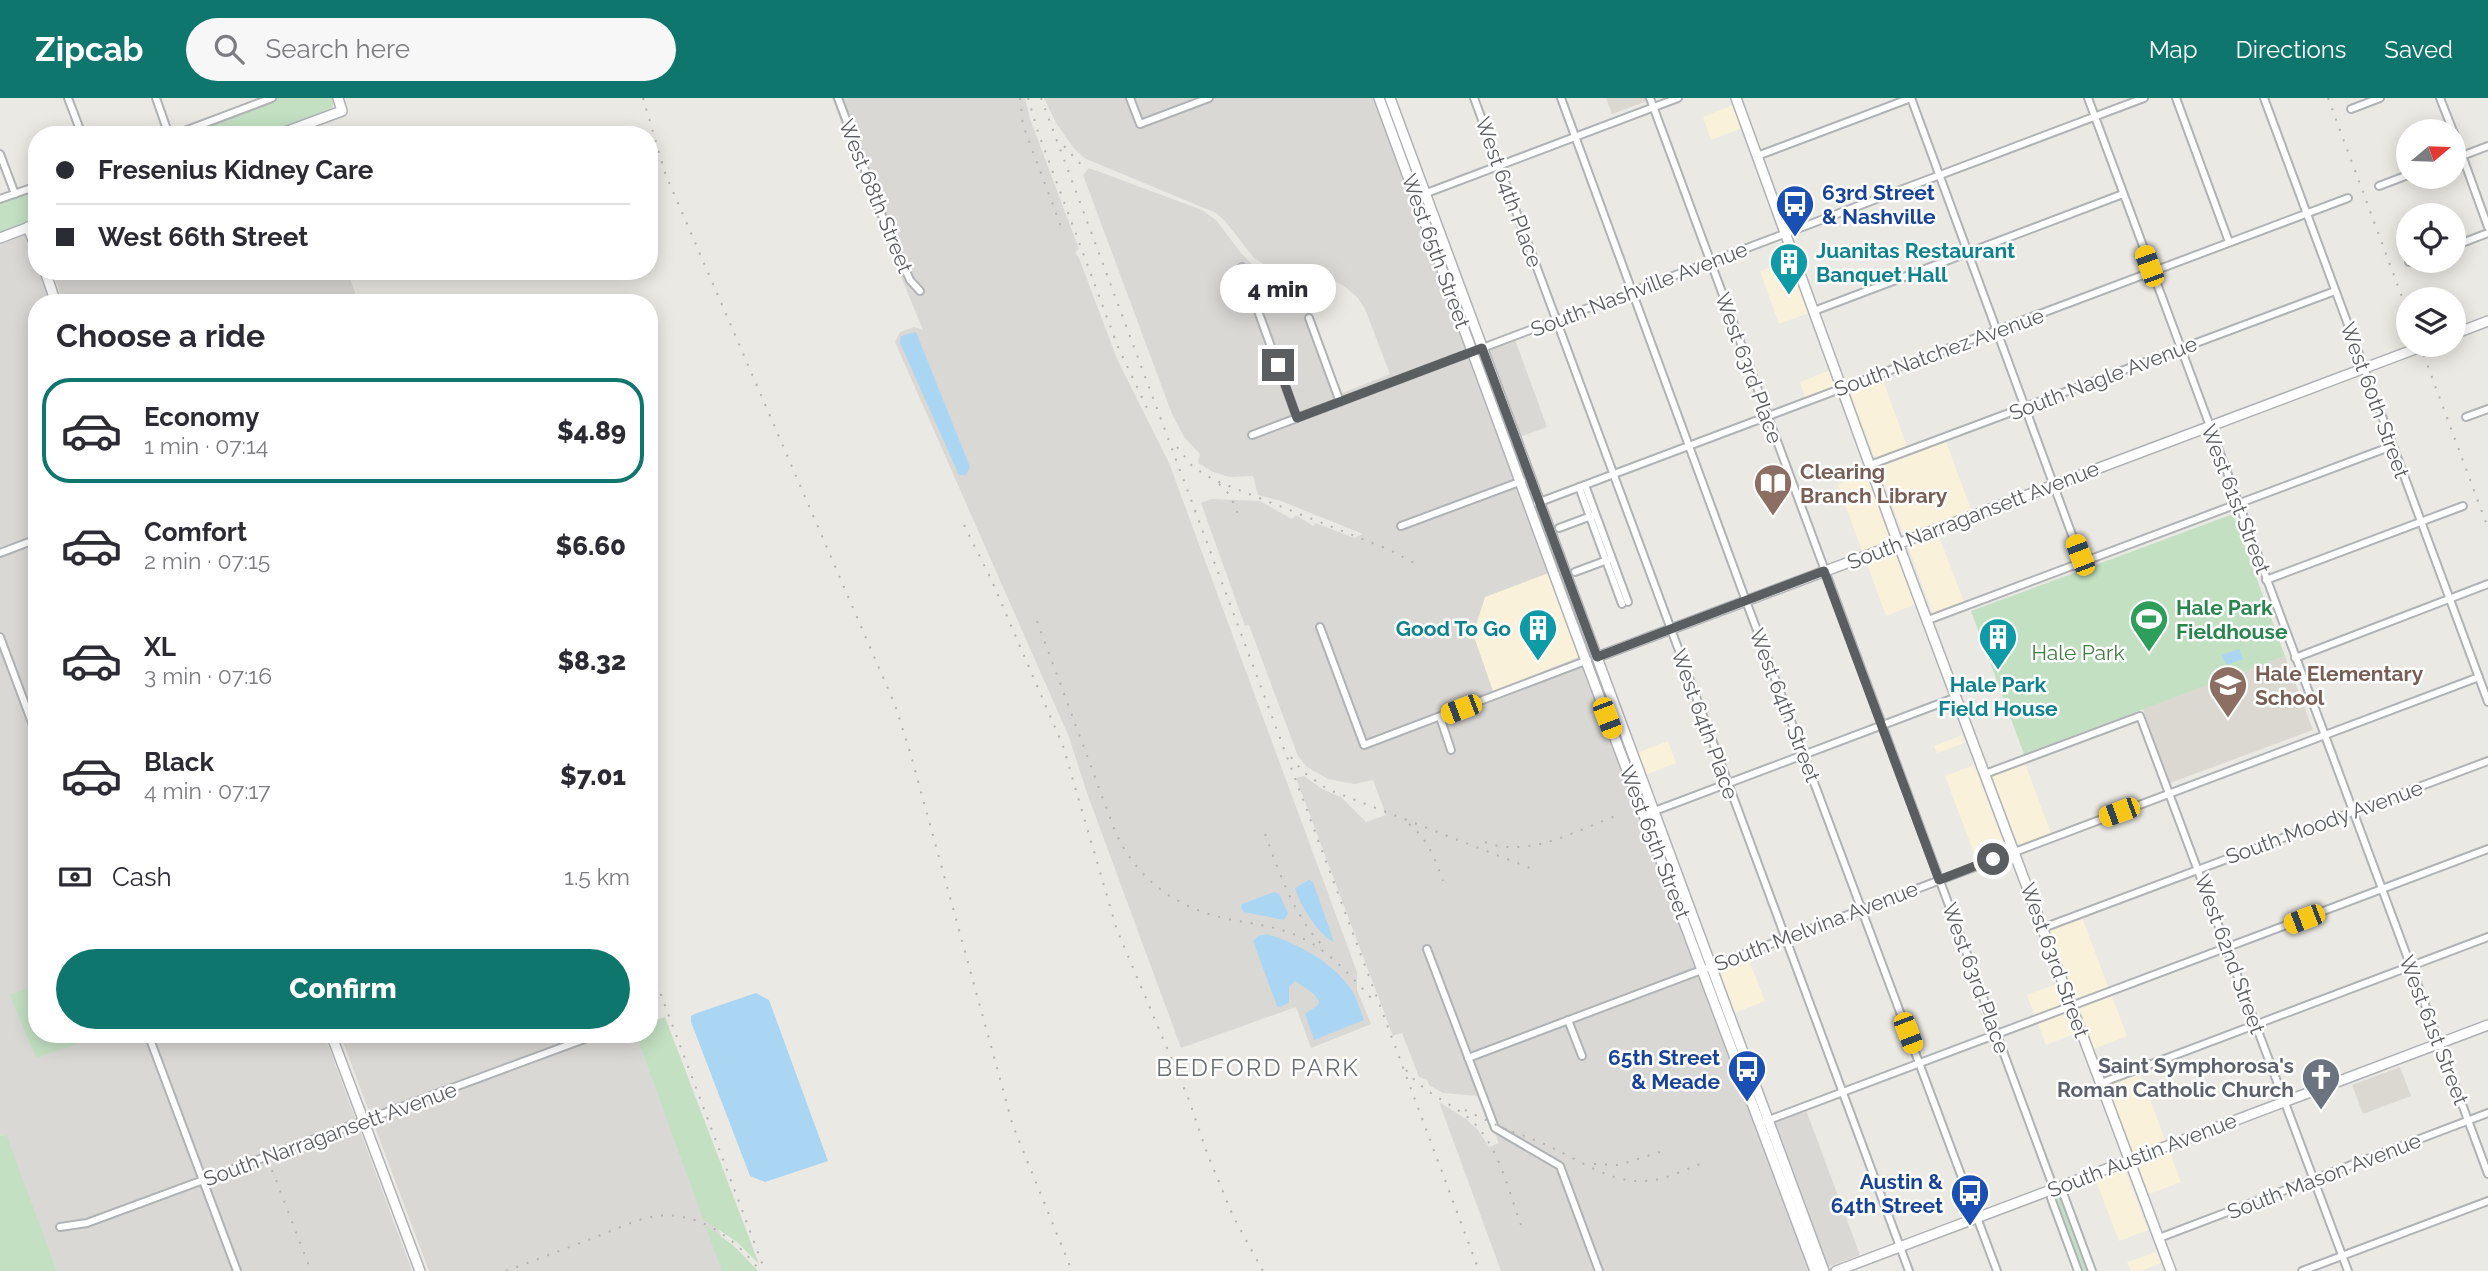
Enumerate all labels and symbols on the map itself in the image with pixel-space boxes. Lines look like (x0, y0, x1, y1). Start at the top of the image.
street label: West 64th Place (1470, 113, 1548, 271)
street label: West 68th Street (834, 116, 918, 276)
north arrow (2396, 119, 2466, 189)
street label: West 65th Street (1396, 170, 1476, 332)
place label: 63rd Street & Nashville (1822, 180, 1936, 229)
bus stop icon: 63rd Street & Nashville (1774, 183, 1816, 238)
street label: South Nashville Avenue (1527, 236, 1751, 342)
place label: Juanitas Restaurant Banquet Hall (1816, 238, 2015, 287)
building icon: Juanitas Restaurant Banquet Hall (1768, 241, 1810, 296)
car (2132, 243, 2167, 289)
callout: 4 min (1220, 264, 1336, 313)
street label: West 63rd Place (1710, 289, 1788, 447)
street label: South Natchez Avenue (1831, 302, 2047, 402)
street label: West 60th Street (2335, 319, 2415, 481)
street label: South Nagle Avenue (2005, 331, 2201, 425)
route end (1262, 349, 1294, 381)
street label: West 61st Street (2196, 421, 2276, 577)
street label: South Narragansett Avenue (1844, 455, 2102, 575)
place label: Clearing Branch Library (1800, 459, 1948, 508)
library icon: Clearing Branch Library (1752, 462, 1794, 517)
car (2063, 532, 2098, 578)
place label: Hale Park Fieldhouse (2176, 595, 2288, 644)
sports icon: Hale Park Fieldhouse (2128, 598, 2170, 653)
building icon: Good To Go (1517, 607, 1559, 662)
place label: Good To Go (1396, 616, 1511, 641)
building icon: Hale Park Field House (1977, 616, 2019, 671)
street label: West 64th Street (1744, 625, 1826, 785)
park label: Hale Park (2031, 640, 2125, 665)
street label: West 64th Place (1666, 645, 1744, 803)
place label: Hale Elementary School (2255, 661, 2424, 710)
school or university icon: Hale Elementary School (2207, 664, 2249, 719)
place label: Hale Park Field House (1938, 672, 2058, 721)
car (1438, 692, 1485, 726)
car (1590, 695, 1625, 741)
street label: West 65th Street (1614, 762, 1696, 922)
street label: South Moody Avenue (2222, 775, 2426, 869)
car (2096, 795, 2143, 829)
route start (1977, 843, 2009, 875)
street label: West 62nd Street (2190, 871, 2270, 1037)
street label: South Melvina Avenue (1711, 876, 1921, 976)
street label: West 63rd Street (2015, 879, 2095, 1041)
street label: West 63rd Place (1937, 899, 2015, 1057)
car (2281, 902, 2328, 936)
street label: West 61st Street (2394, 952, 2474, 1108)
car (1891, 1010, 1926, 1056)
place label: 65th Street & Meade (1608, 1045, 1720, 1094)
bus stop icon: 65th Street & Meade (1726, 1048, 1768, 1103)
district label: BEDFORD PARK (1156, 1053, 1360, 1082)
place label: Saint Symphorosa's Roman Catholic Church (2057, 1053, 2294, 1102)
church icon: Saint Symphorosa's Roman Catholic Church (2300, 1056, 2342, 1111)
street label: South Narragansett Avenue (200, 1077, 460, 1191)
street label: South Austin Avenue (2044, 1107, 2240, 1203)
street label: South Mason Avenue (2224, 1128, 2424, 1224)
place label: Austin & 64th Street (1831, 1169, 1943, 1218)
bus stop icon: Austin & 64th Street (1949, 1172, 1991, 1227)

